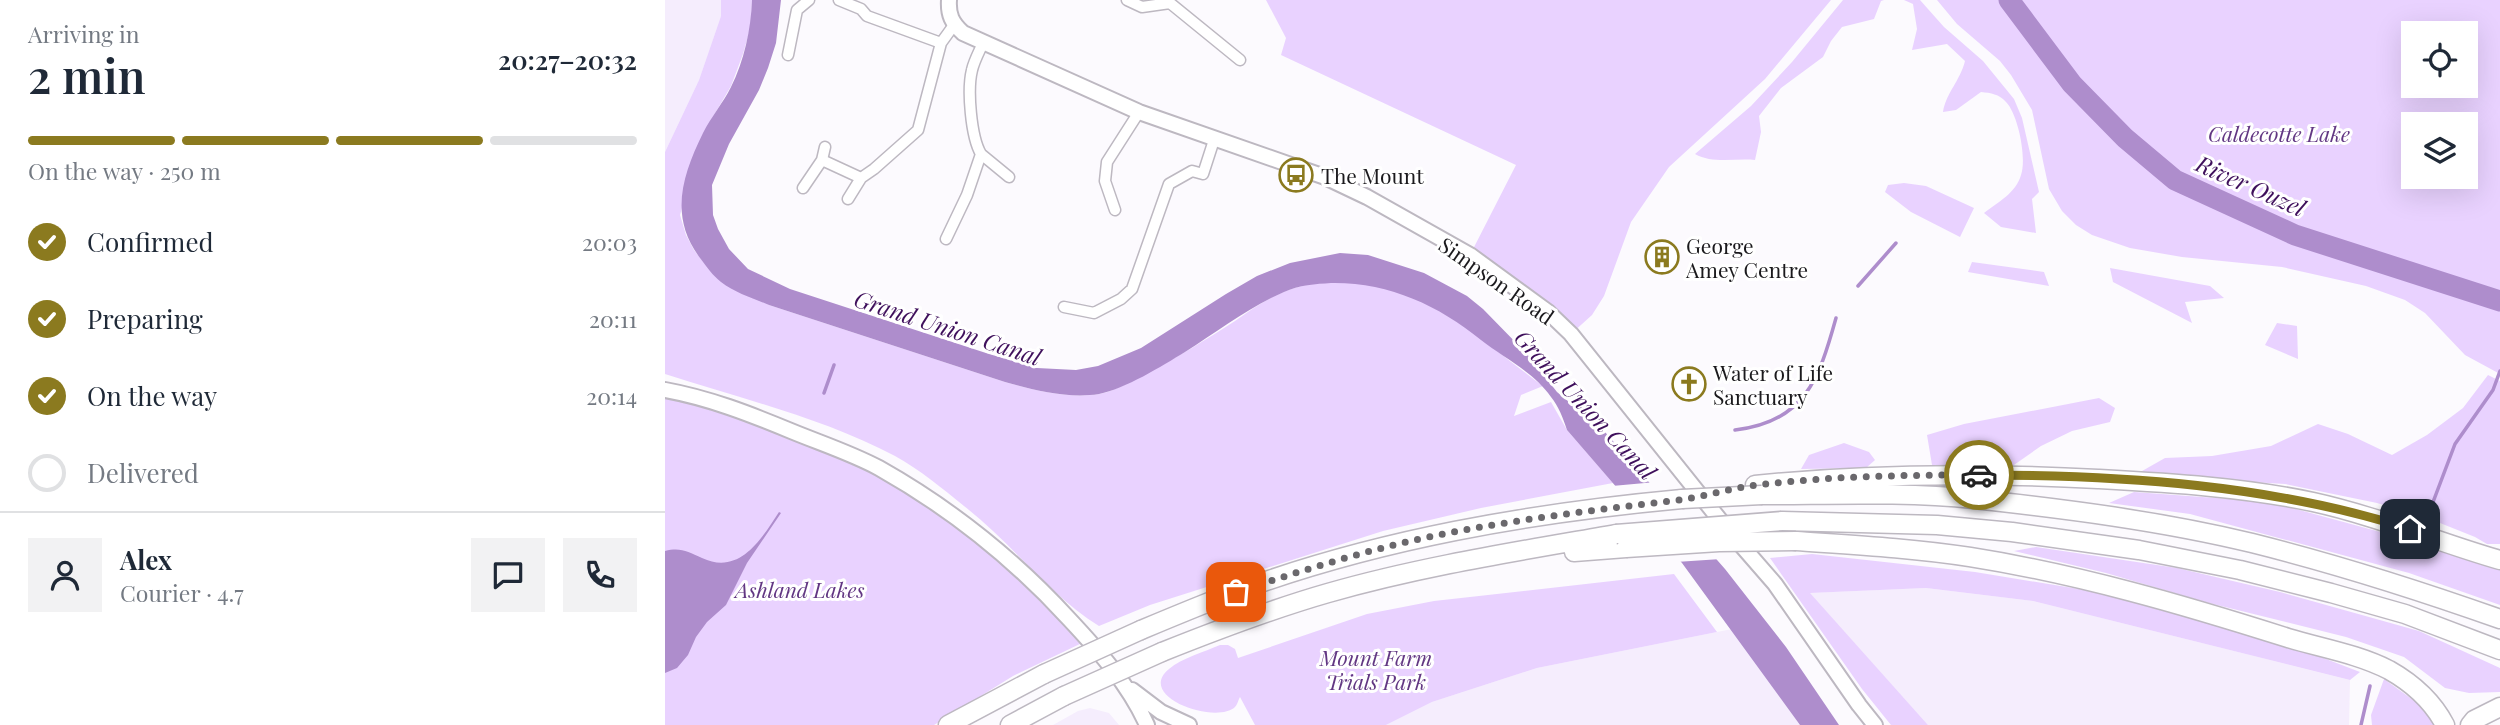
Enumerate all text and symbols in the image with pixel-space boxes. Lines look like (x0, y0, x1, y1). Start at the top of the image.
text: Arriving in (28, 18, 140, 49)
map controls (2401, 21, 2478, 189)
button: locate (2401, 21, 2478, 98)
text: 20:27–20:32 (498, 42, 637, 77)
text: 2 min (28, 44, 146, 106)
button: layers (2401, 112, 2478, 189)
park label: Caldecotte Lake (2208, 119, 2350, 147)
water label: River Ouzel (2191, 147, 2312, 223)
text: On the way · 250 m (28, 155, 221, 186)
bus stop icon: The Mount (1277, 156, 1315, 194)
place label: The Mount (1321, 161, 1424, 189)
icon: check (28, 223, 66, 261)
text: Confirmed (87, 224, 214, 259)
text: 20:03 (582, 226, 637, 257)
street label: Simpson Road (1434, 230, 1560, 330)
place label: George Amey Centre (1685, 231, 1808, 283)
building icon: George Amey Centre (1643, 238, 1681, 276)
water label: Grand Union Canal (851, 282, 1047, 372)
icon: check (28, 300, 66, 338)
text: Preparing (87, 301, 203, 336)
text: 20:11 (589, 303, 637, 334)
water label: Grand Union Canal (1508, 322, 1665, 487)
place label: Water of Life Sanctuary (1712, 358, 1833, 410)
church icon: Water of Life Sanctuary (1670, 365, 1708, 403)
icon: check (28, 377, 66, 415)
text: On the way (87, 378, 217, 413)
text: 20:14 (586, 380, 637, 411)
courier (1944, 440, 2014, 510)
text: Delivered (87, 455, 199, 490)
icon: car (1960, 456, 1998, 494)
pin (2380, 499, 2440, 559)
icon: home (2391, 510, 2429, 548)
button: person (28, 538, 102, 612)
button: chat (471, 538, 545, 612)
button: phone (563, 538, 637, 612)
text: Alex (120, 542, 172, 577)
pin (1206, 562, 1266, 622)
icon: bag (1217, 573, 1255, 611)
park label: Ashland Lakes (733, 575, 865, 603)
text: Courier · 4.7 (120, 577, 244, 608)
park label: Mount Farm Trials Park (1319, 643, 1432, 695)

